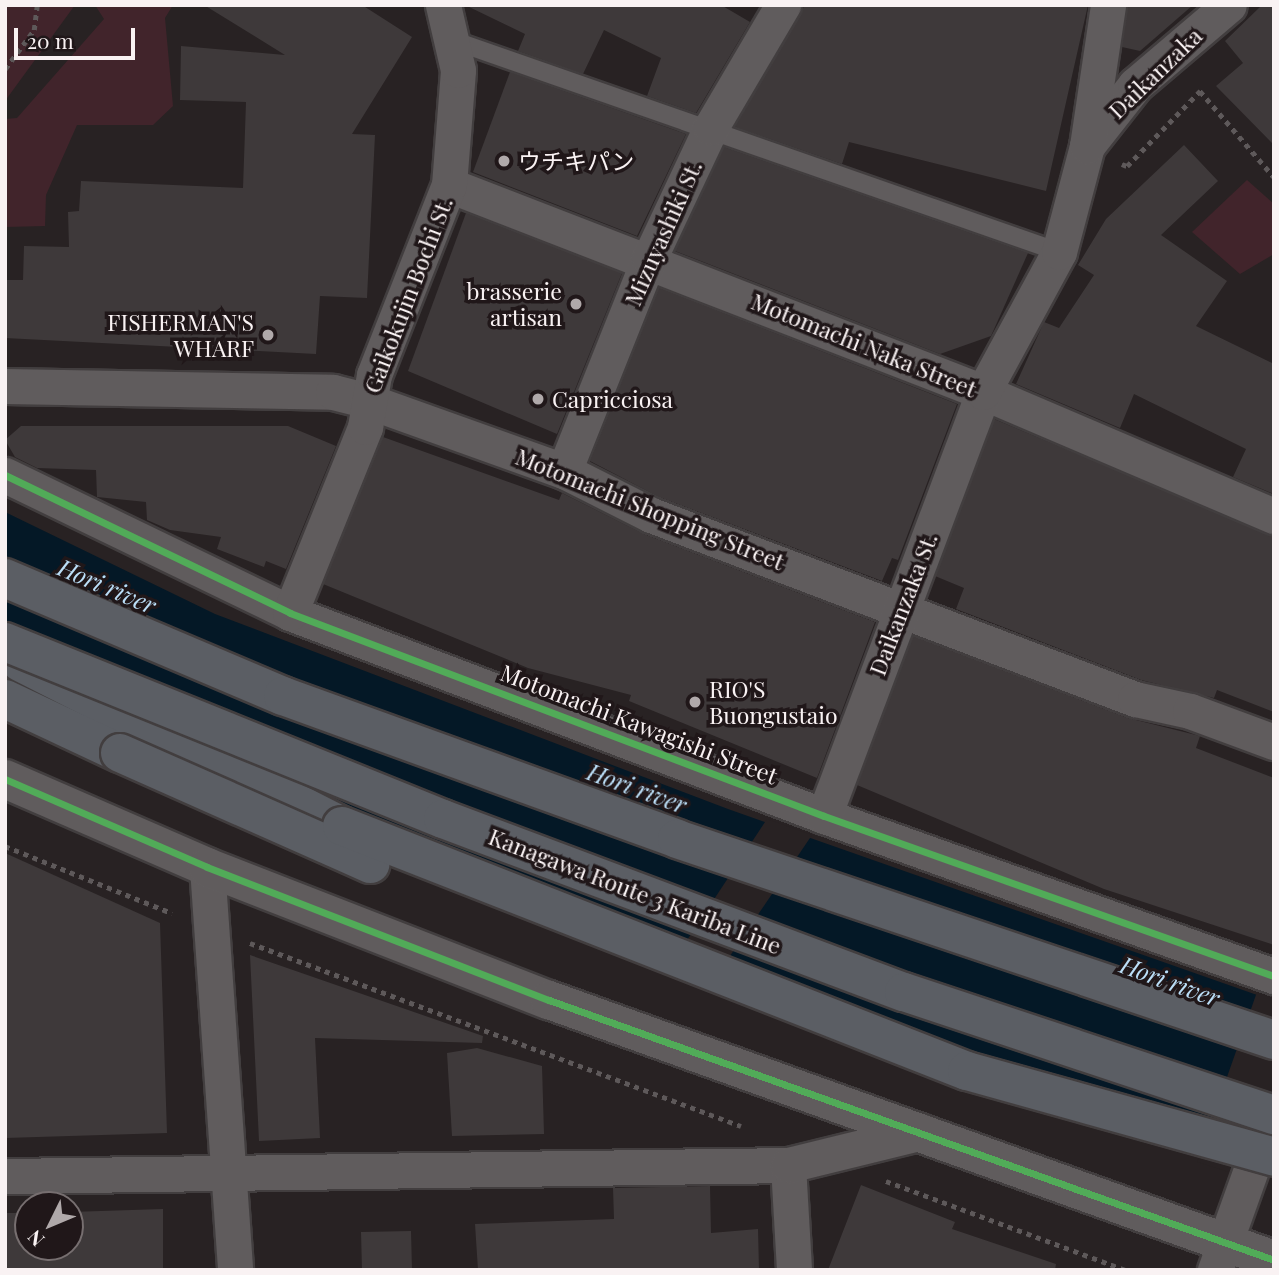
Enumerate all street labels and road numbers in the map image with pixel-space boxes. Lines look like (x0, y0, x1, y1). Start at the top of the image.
street label: Daikanzaka (1103, 22, 1207, 124)
street label: Mizuyashiki St. (619, 156, 707, 310)
street label: Gaikokujin Bochi St. (358, 193, 458, 397)
street label: Motomachi Naka Street (747, 287, 981, 403)
street label: Motomachi Shopping Street (512, 442, 788, 576)
street label: Daikanzaka St. (863, 529, 943, 679)
street label: Motomachi Kawagishi Street (497, 658, 781, 790)
street label: Kanagawa Route 3 Kariba Line (485, 822, 785, 960)

